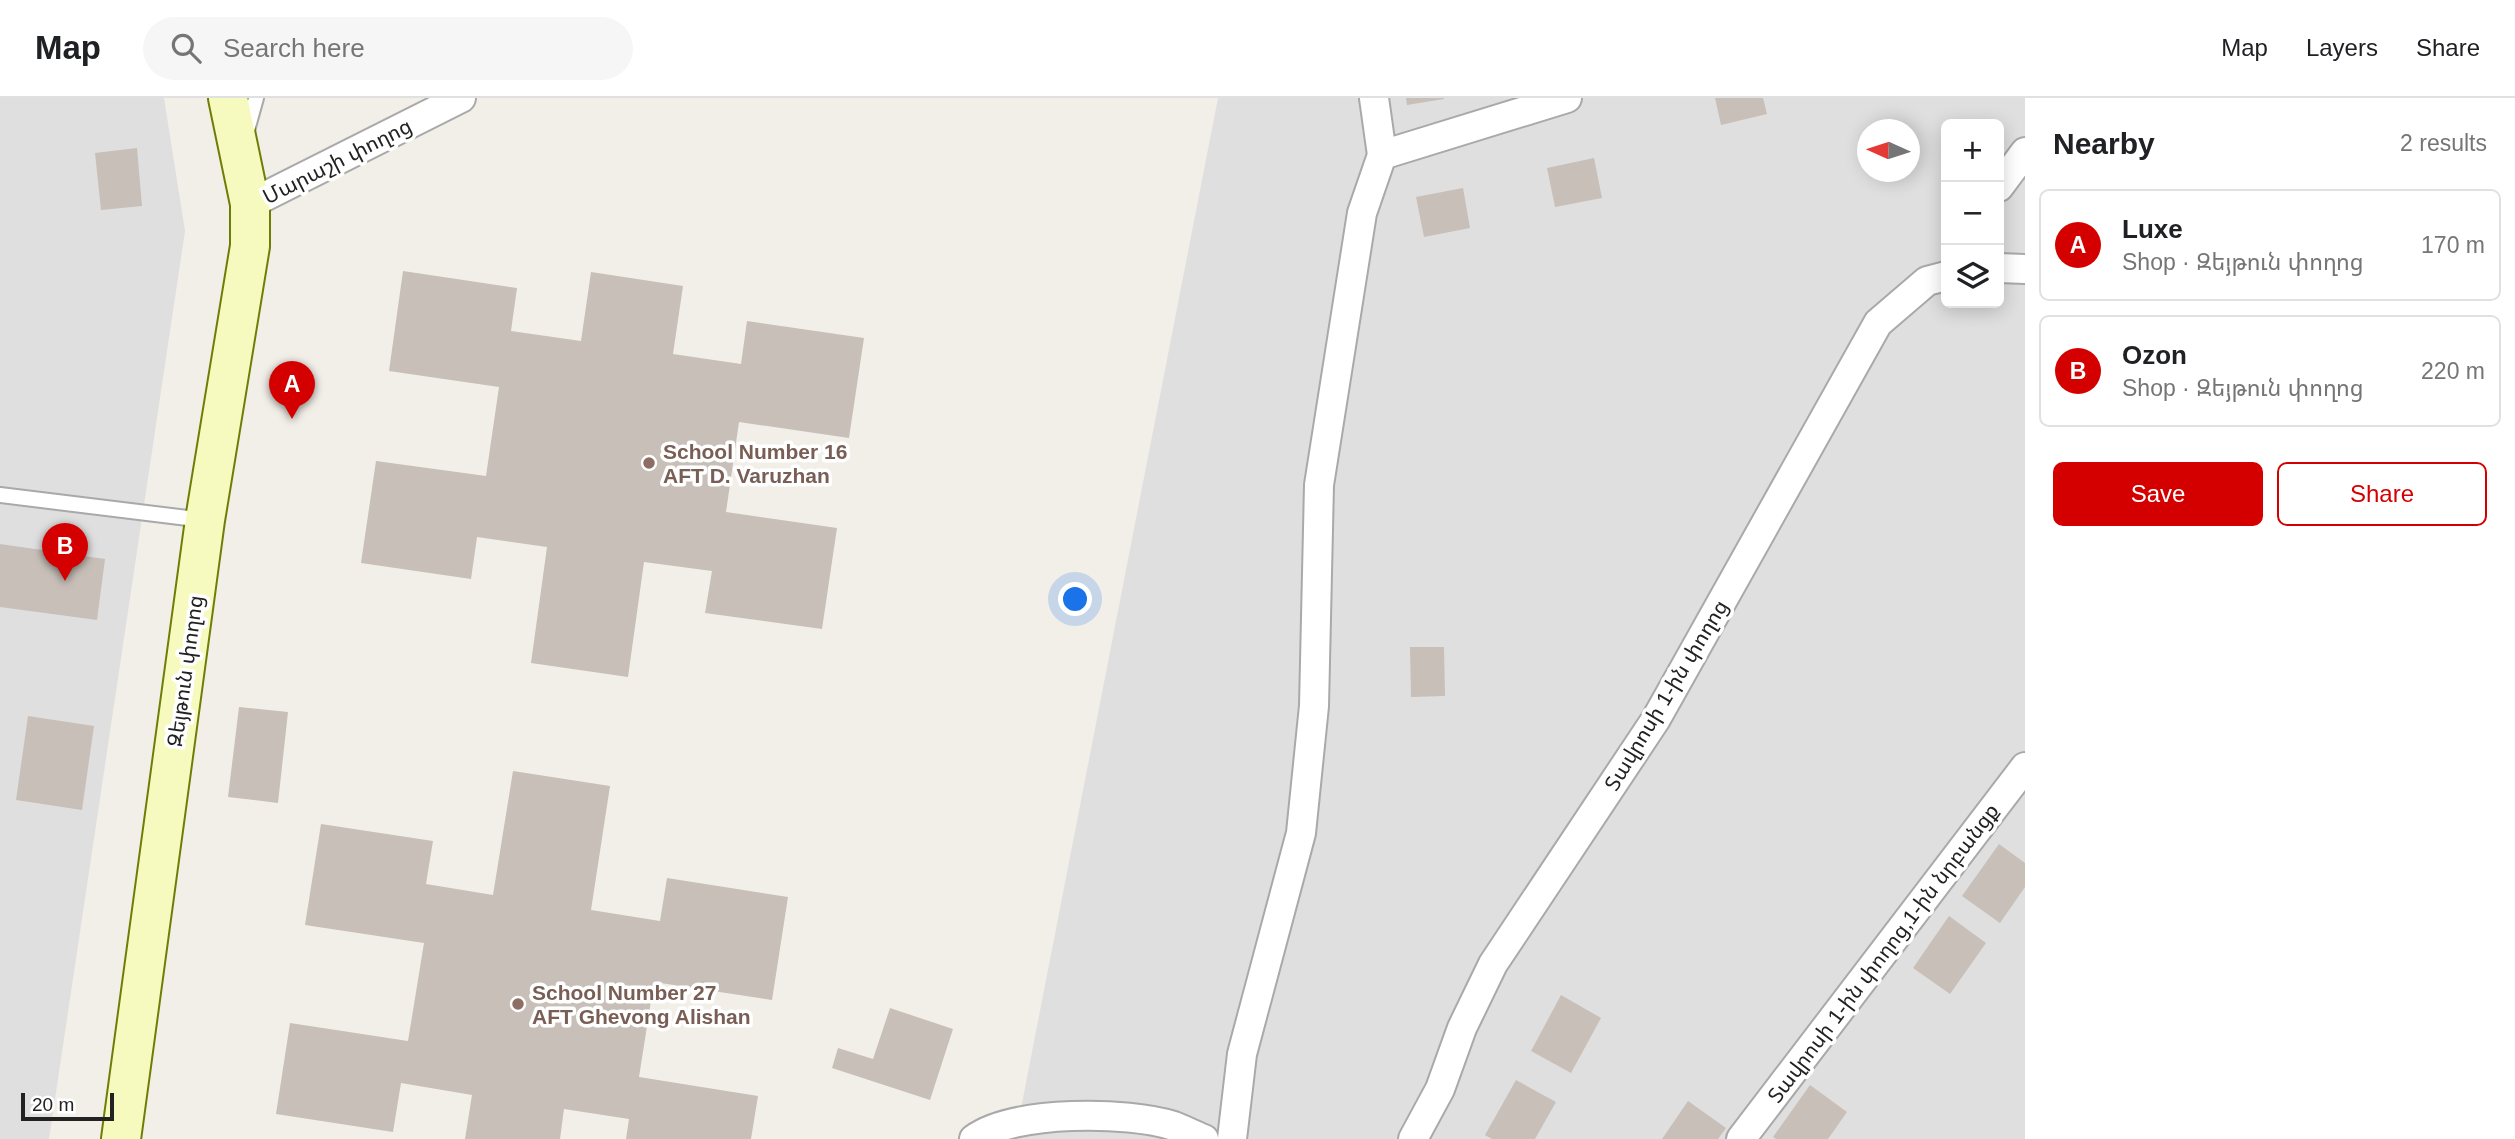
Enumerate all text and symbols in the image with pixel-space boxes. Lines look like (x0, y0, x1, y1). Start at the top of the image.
search box (143, 17, 633, 80)
text: Map (35, 29, 101, 66)
icon: search (167, 29, 205, 67)
text: Search here (223, 33, 365, 63)
text: Map (2221, 34, 2268, 61)
text: Layers (2306, 34, 2378, 61)
text: Share (2416, 34, 2480, 61)
street label: Մարաշի փողոց (259, 114, 416, 209)
north arrow (1857, 119, 1920, 182)
map controls (1941, 119, 2004, 308)
button: + (1941, 119, 2004, 182)
text: Nearby (2053, 127, 2155, 160)
text: 2 results (2400, 130, 2487, 156)
button: − (1941, 182, 2004, 245)
text: Luxe (2122, 214, 2183, 244)
text: A (2070, 232, 2086, 258)
text: 170 m (2421, 232, 2485, 258)
button: layers (1941, 245, 2004, 308)
text: Shop · Զեյթուն փողոց (2122, 249, 2364, 275)
text: Ozon (2122, 340, 2187, 370)
text: B (2070, 358, 2086, 384)
text: 220 m (2421, 358, 2485, 384)
pin: A (269, 361, 315, 419)
text: Shop · Զեյթուն փողոց (2122, 375, 2364, 401)
place label: School Number 16 AFT D. Varuzhan (663, 440, 847, 487)
marker: School Number 16 AFT D. Varuzhan (641, 455, 657, 471)
button: Save (2053, 462, 2263, 526)
button: Share (2277, 462, 2487, 526)
pin: B (42, 523, 88, 581)
your location (1058, 582, 1092, 616)
street label: Զեյթուն փողոց (163, 594, 208, 748)
street label: Տավրոսի 1-ին փողոց (1600, 596, 1733, 795)
street label: Տավրոսի 1-ին փողոց,1-ին նրբանցք (1763, 799, 2004, 1108)
place label: School Number 27 AFT Ghevong Alishan (532, 981, 751, 1028)
marker: School Number 27 AFT Ghevong Alishan (510, 996, 526, 1012)
scale bar (21, 1090, 114, 1122)
text: 20 m (32, 1094, 74, 1115)

